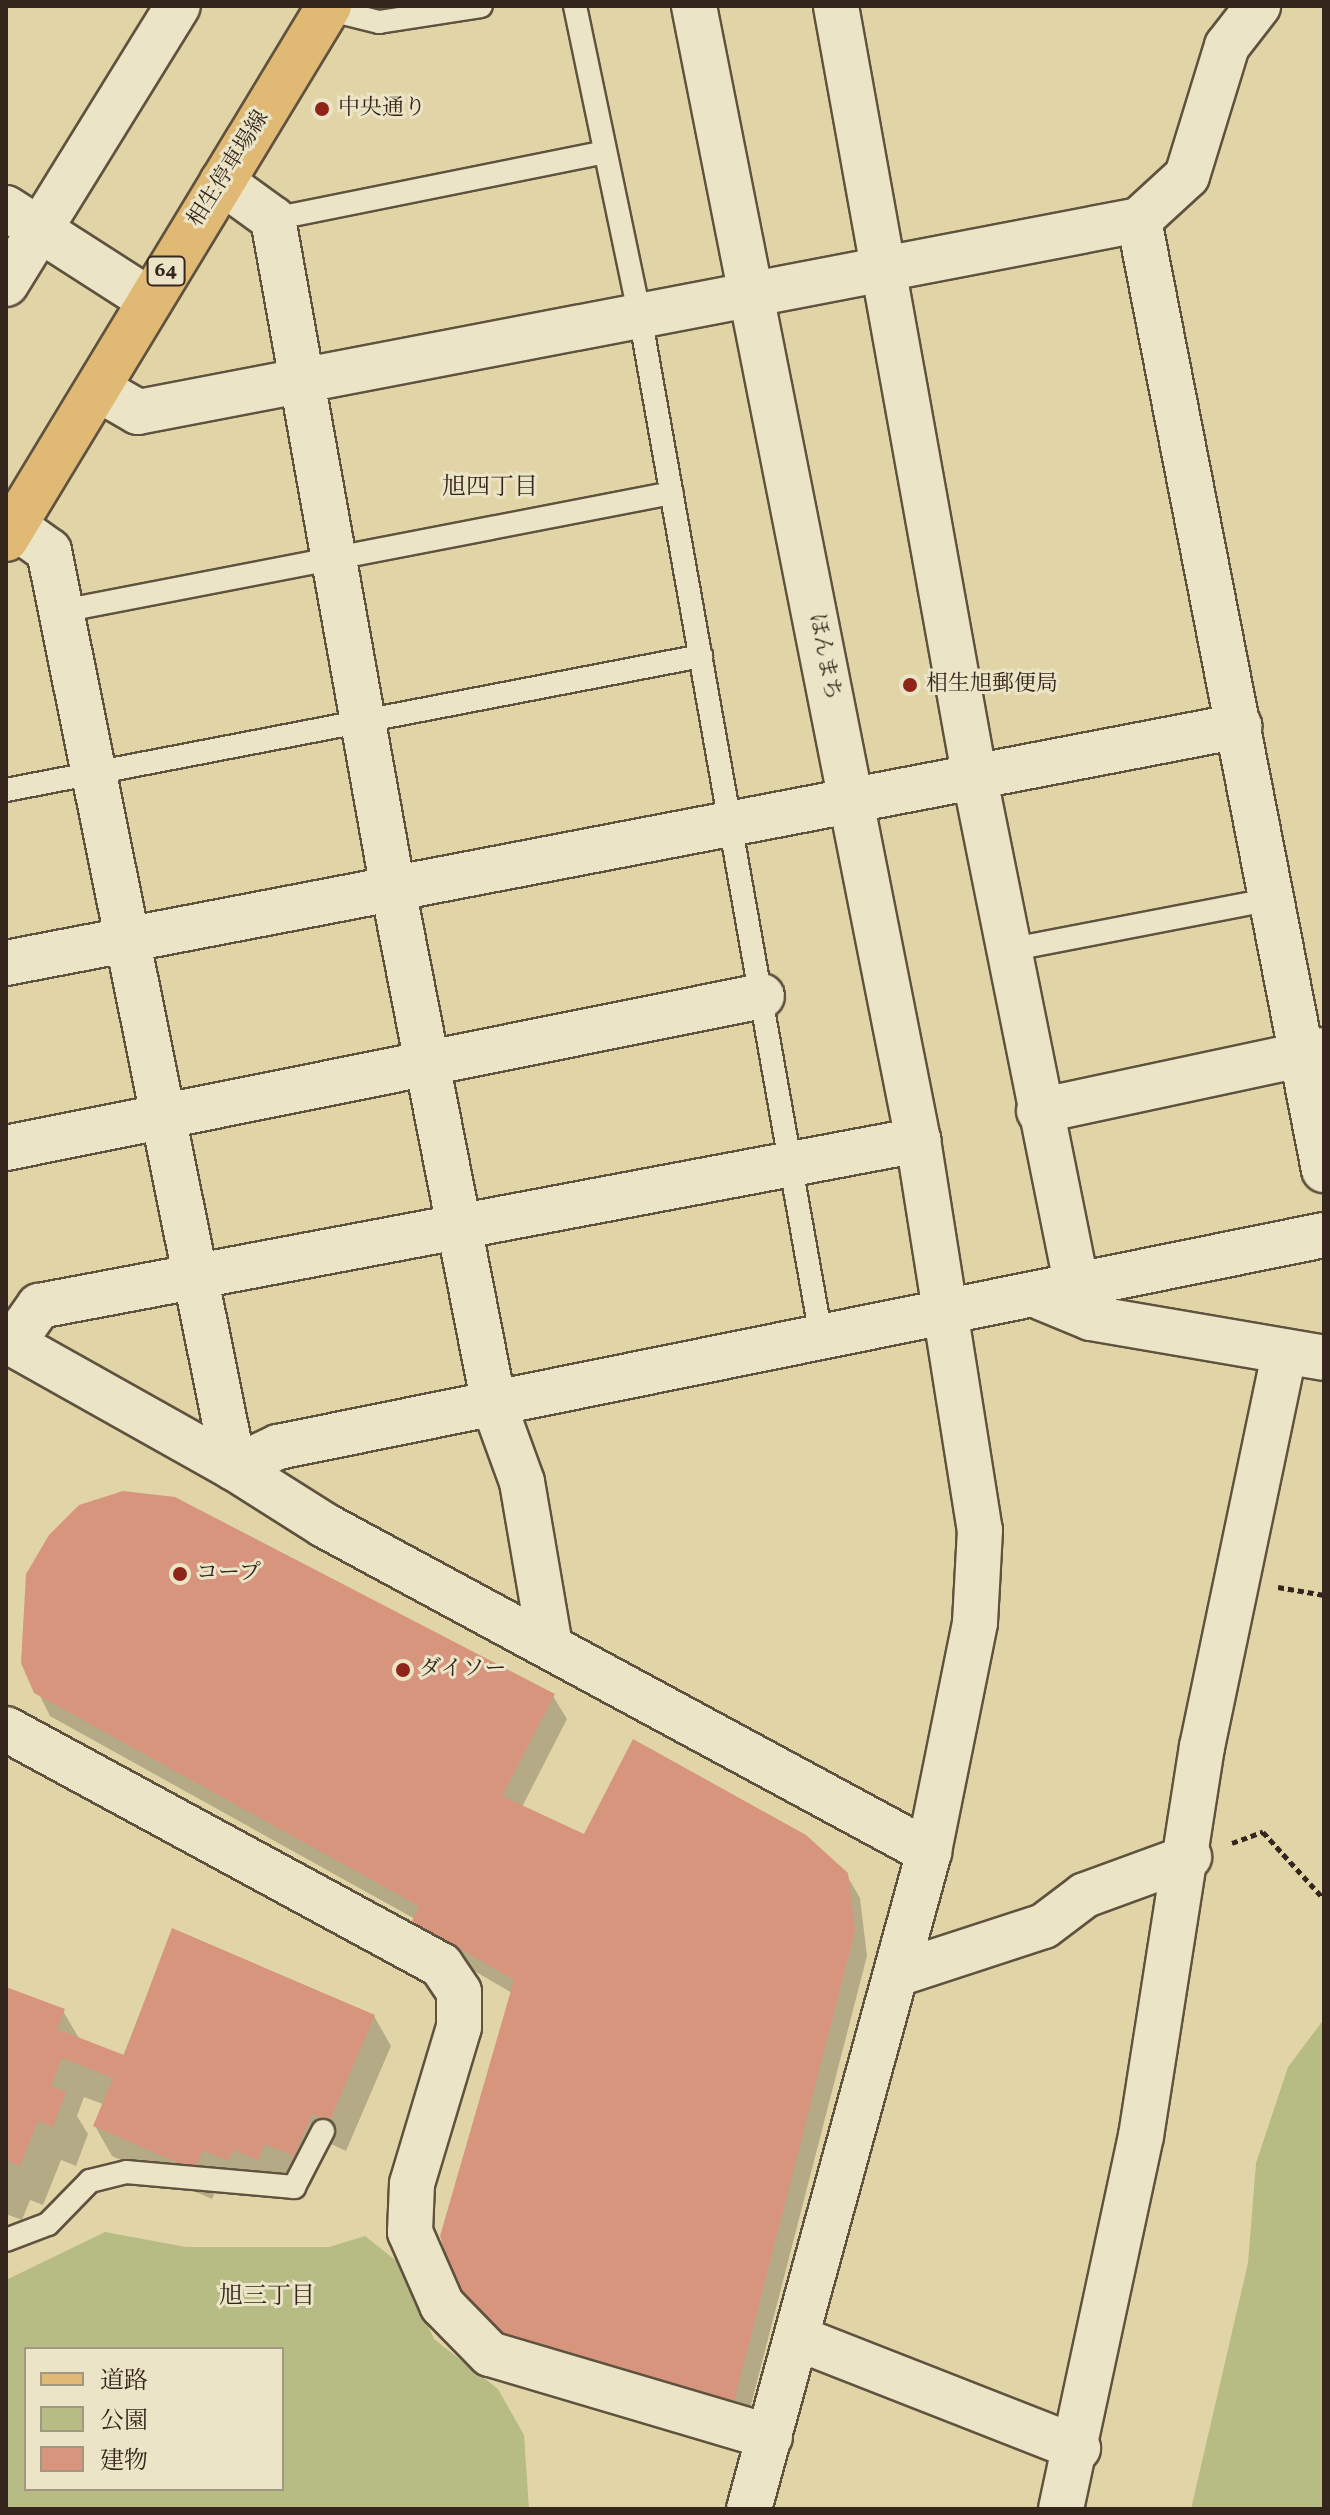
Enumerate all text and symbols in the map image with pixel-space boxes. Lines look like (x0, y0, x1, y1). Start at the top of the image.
place label: 中央通り (338, 96, 426, 122)
marker: 中央通り (313, 100, 331, 118)
street label: 相生停車場線 (183, 106, 275, 232)
road number: 64 (146, 255, 186, 287)
district label: 旭四丁目 (442, 475, 538, 503)
street label: ほんまち (803, 611, 845, 703)
place label: 相生旭郵便局 (926, 672, 1058, 698)
marker: 相生旭郵便局 (901, 676, 919, 694)
place label: コープ (196, 1561, 262, 1587)
marker: コープ (171, 1565, 189, 1583)
place label: ダイソー (419, 1657, 507, 1683)
marker: ダイソー (394, 1661, 412, 1679)
district label: 旭三丁目 (219, 2284, 315, 2312)
legend (24, 2347, 284, 2491)
text: 道路 (100, 2365, 148, 2399)
text: 公園 (100, 2405, 148, 2439)
text: 建物 (100, 2445, 148, 2479)

